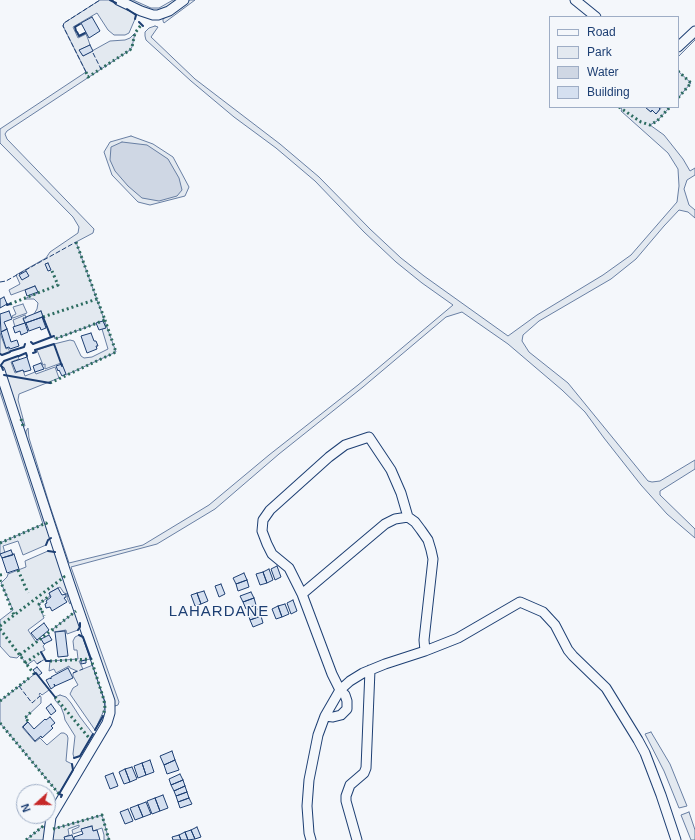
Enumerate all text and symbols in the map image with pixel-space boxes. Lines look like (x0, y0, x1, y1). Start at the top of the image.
legend (549, 16, 679, 108)
text: Road (587, 25, 616, 39)
text: Park (587, 45, 612, 59)
text: Water (587, 65, 619, 79)
text: Building (587, 85, 630, 99)
district label: LAHARDANE (169, 603, 269, 621)
north arrow (16, 784, 56, 824)
text: N (19, 802, 33, 814)

